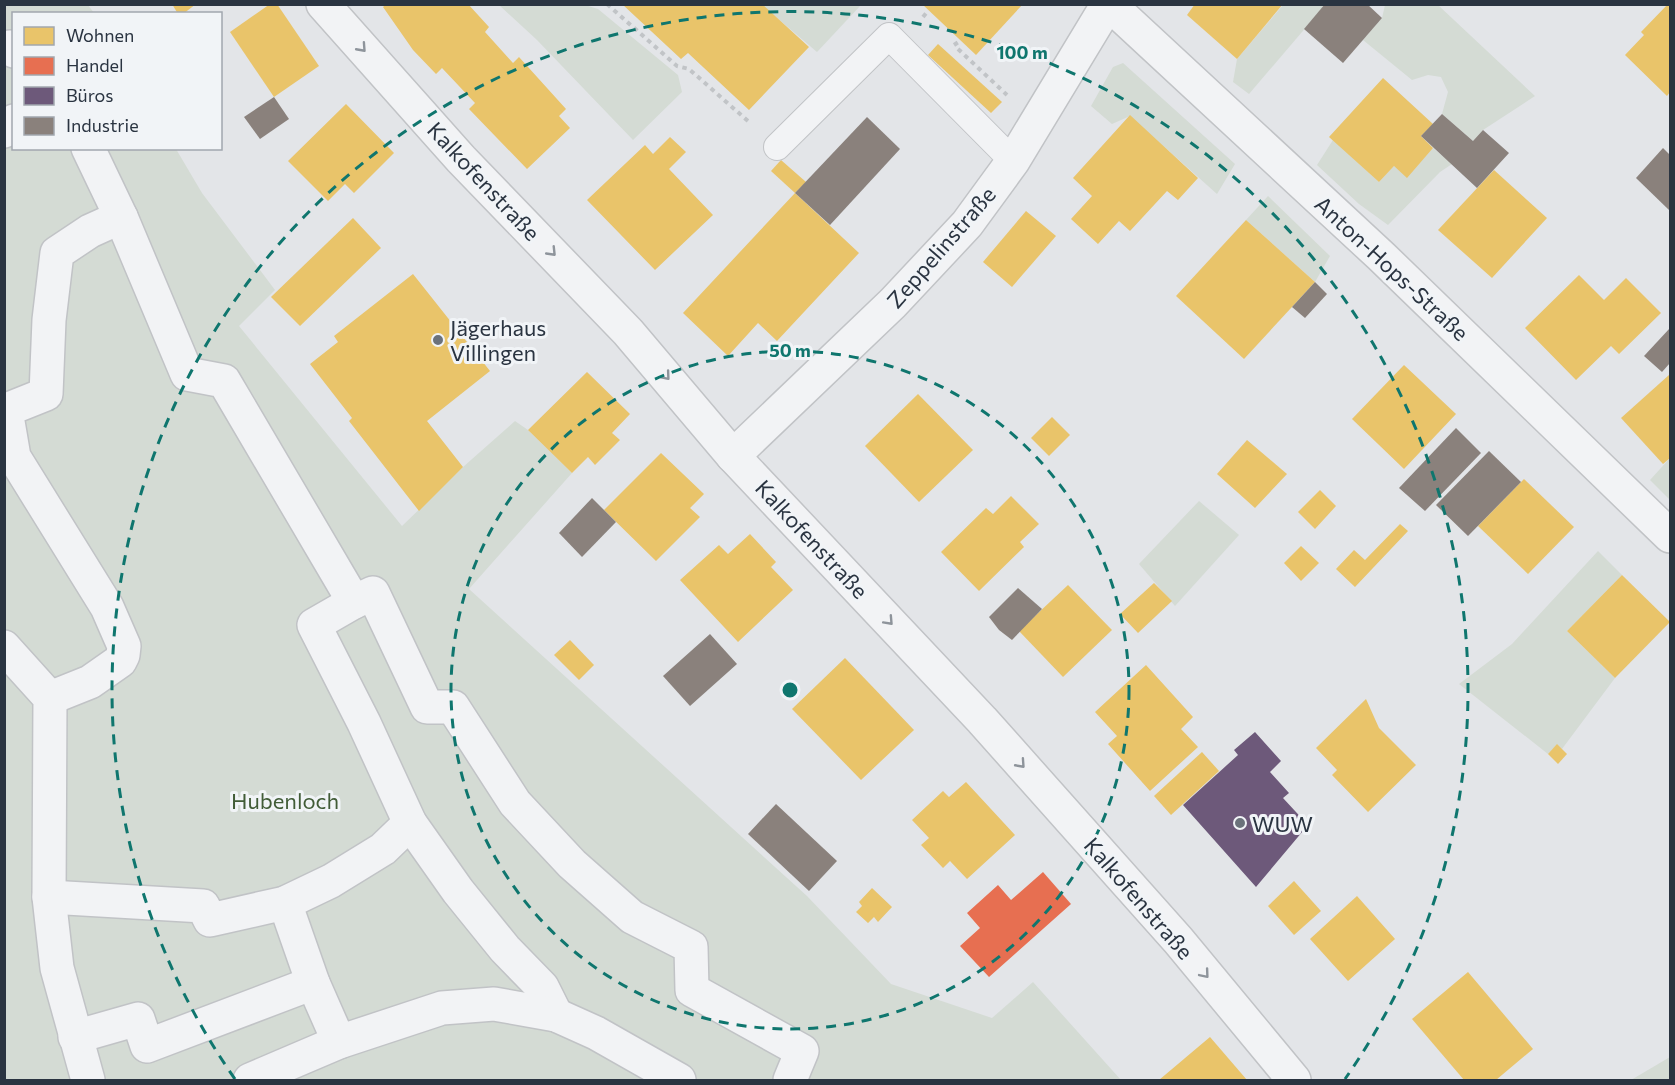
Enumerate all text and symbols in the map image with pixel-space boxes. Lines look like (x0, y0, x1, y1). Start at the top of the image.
legend (12, 12, 222, 150)
text: Wohnen (66, 24, 134, 46)
one-way arrow (355, 41, 366, 52)
text: 100 m (996, 41, 1048, 63)
text: Handel (66, 54, 124, 76)
text: Büros (66, 84, 113, 106)
text: Industrie (66, 114, 139, 136)
street label: Kalkofenstraße (422, 116, 546, 246)
street label: Zeppelinstraße (881, 181, 1001, 313)
street label: Anton-Hops-Straße (1310, 190, 1474, 346)
one-way arrow (544, 245, 555, 256)
place label: Jägerhaus Villingen (450, 314, 546, 366)
marker: Jägerhaus Villingen (431, 333, 445, 347)
text: 50 m (769, 339, 811, 361)
one-way arrow (659, 369, 670, 380)
street label: Kalkofenstraße (750, 474, 874, 604)
one-way arrow (882, 614, 893, 624)
centre of rings (780, 680, 800, 700)
one-way arrow (1014, 757, 1025, 768)
park label: Hubenloch (231, 787, 339, 814)
place label: WUW (1252, 810, 1313, 837)
marker: WUW (1233, 816, 1247, 830)
street label: Kalkofenstraße (1079, 832, 1199, 964)
one-way arrow (1198, 967, 1209, 978)

